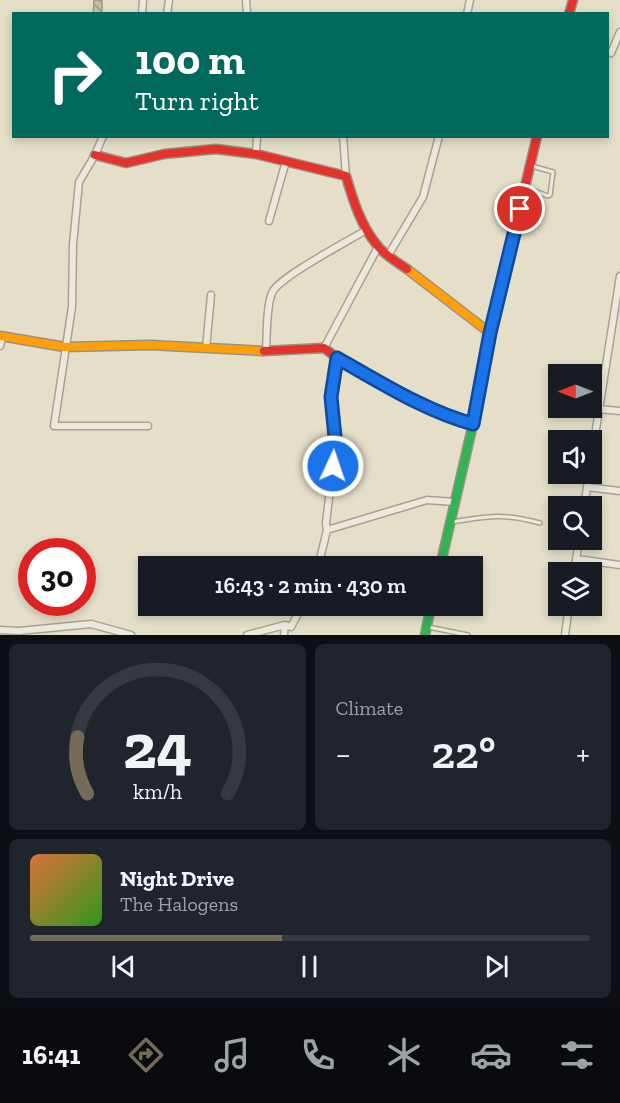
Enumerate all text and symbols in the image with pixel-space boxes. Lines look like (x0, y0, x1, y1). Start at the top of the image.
text: 100 m (135, 34, 245, 85)
icon: right (36, 36, 114, 114)
text: Turn right (135, 85, 259, 117)
pin (494, 183, 545, 234)
icon: arrive (503, 192, 536, 225)
north arrow (548, 364, 602, 418)
map controls (548, 364, 602, 616)
button: sound (548, 430, 602, 484)
position arrow (301, 434, 365, 498)
button: search (548, 496, 602, 550)
speed limit sign: 30 (18, 538, 96, 616)
button: layers (548, 562, 602, 616)
text: 16:43 · 2 min · 430 m (215, 572, 406, 599)
text: Climate (336, 696, 403, 720)
text: 24 (123, 709, 192, 784)
text: 22° (431, 726, 496, 780)
text: − (336, 734, 351, 773)
text: + (576, 734, 590, 773)
text: km/h (133, 779, 182, 804)
text: Night Drive (120, 865, 234, 892)
text: The Halogens (120, 892, 238, 916)
icon: previous (107, 950, 140, 983)
icon: pause (293, 950, 326, 983)
icon: next (480, 950, 513, 983)
icon: directions (125, 1034, 167, 1076)
icon: music (211, 1034, 253, 1076)
icon: phone (297, 1034, 339, 1076)
icon: climate (383, 1034, 425, 1076)
icon: car (470, 1034, 512, 1076)
icon: filters (556, 1034, 598, 1076)
text: 16:41 (22, 1039, 80, 1071)

